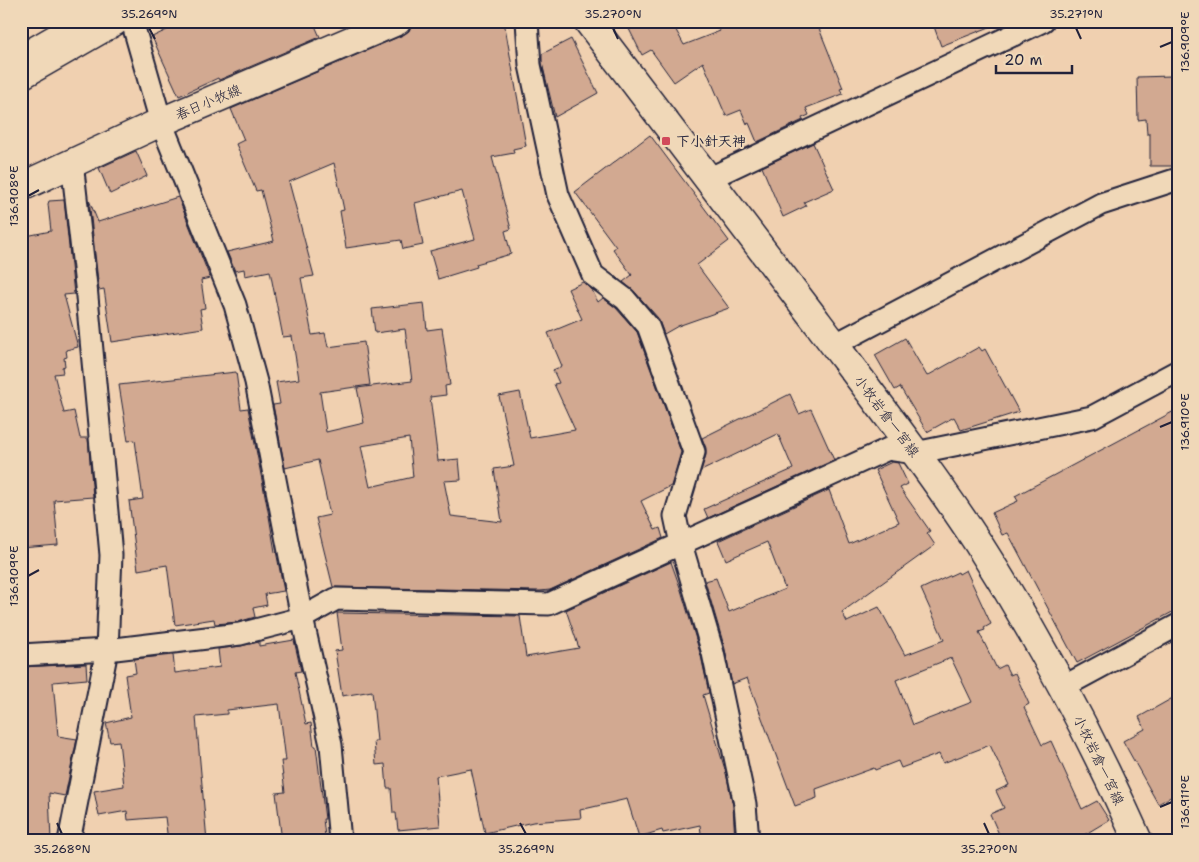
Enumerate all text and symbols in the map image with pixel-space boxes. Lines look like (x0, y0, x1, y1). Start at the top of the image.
text: 35.269°N (120, 6, 178, 22)
text: 35.270°N (584, 6, 642, 22)
text: 35.271°N (1049, 6, 1103, 22)
text: 136.909°E (1177, 12, 1193, 72)
scale bar (996, 42, 1073, 74)
text: 20 m (1004, 50, 1043, 70)
street label: 春日小牧線 (172, 80, 244, 124)
place label: 下小針天神 (676, 132, 746, 150)
marker: 下小針天神 (660, 135, 672, 147)
text: 136.908°E (6, 165, 22, 227)
street label: 小牧岩倉一宮線 (850, 371, 924, 461)
text: 136.910°E (1177, 393, 1193, 451)
text: 136.909°E (6, 546, 22, 606)
street label: 小牧岩倉一宮線 (1069, 712, 1129, 808)
text: 136.911°E (1177, 775, 1193, 829)
text: 35.268°N (33, 841, 91, 857)
text: 35.269°N (497, 841, 555, 857)
text: 35.270°N (960, 841, 1018, 857)

